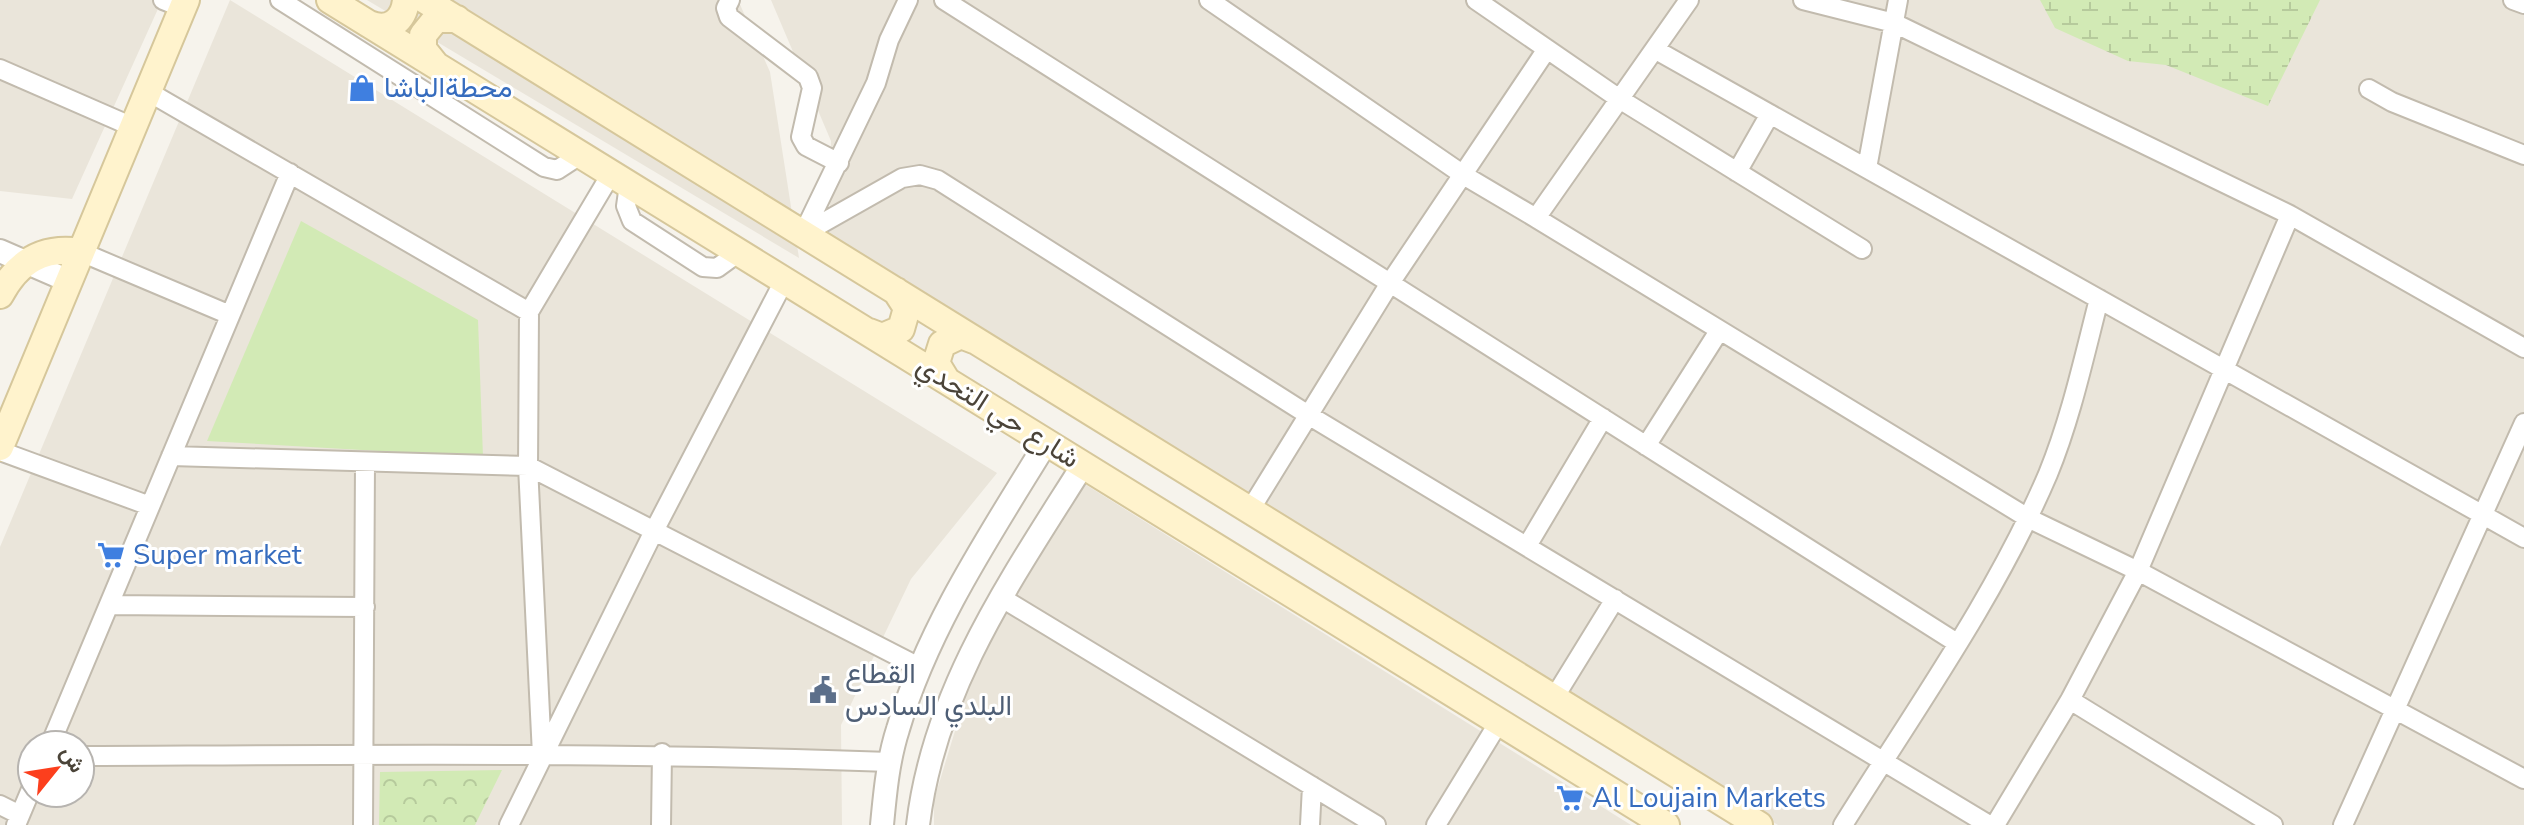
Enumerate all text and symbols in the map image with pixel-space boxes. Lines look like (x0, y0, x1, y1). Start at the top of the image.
place label: محطةالباشا (384, 69, 512, 107)
shop icon: محطةالباشا (347, 73, 377, 103)
street label: شارع حي التحدي (907, 347, 1087, 480)
place label: Super market (133, 536, 302, 574)
supermarket icon: Super market (96, 540, 126, 570)
place label: القطاع البلدي السادس (845, 655, 1012, 728)
public building icon: القطاع البلدي السادس (808, 675, 838, 705)
north arrow (16, 729, 96, 809)
text: ش (53, 741, 92, 778)
place label: Al Loujain Markets (1592, 779, 1826, 817)
supermarket icon: Al Loujain Markets (1555, 783, 1585, 813)

